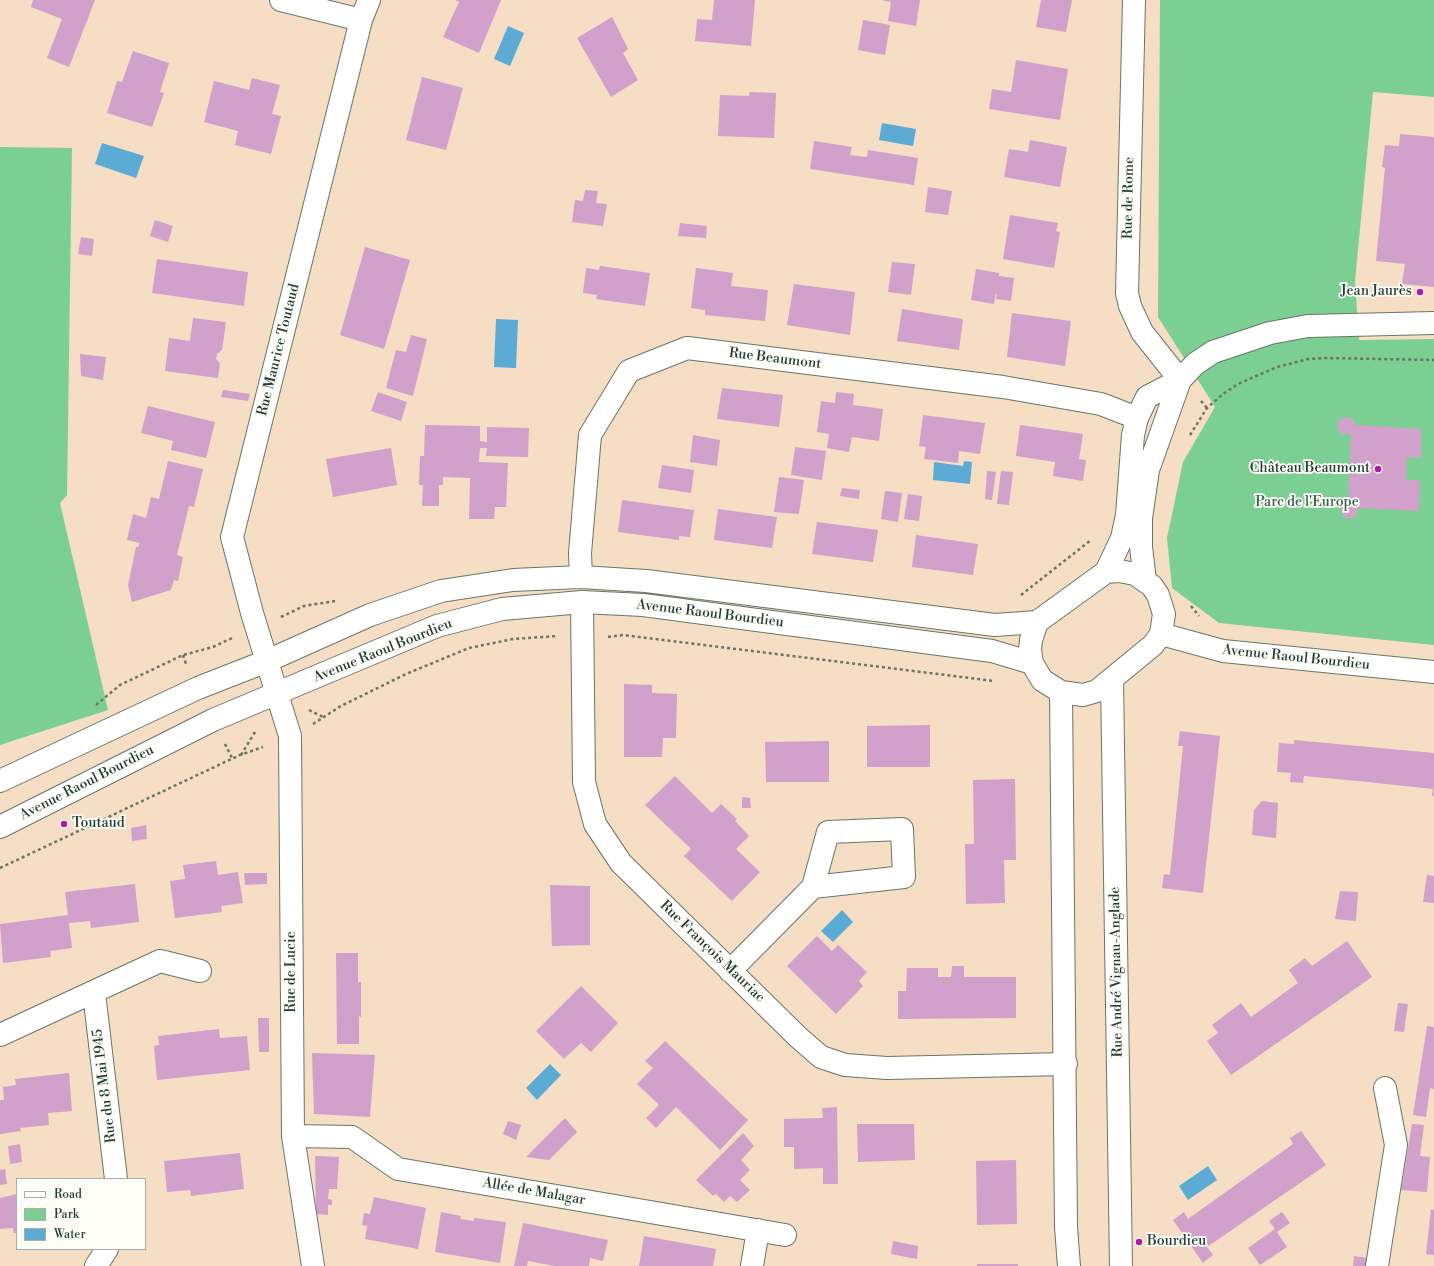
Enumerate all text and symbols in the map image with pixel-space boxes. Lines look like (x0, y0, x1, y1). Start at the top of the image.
street label: Rue de Rome (1120, 157, 1138, 239)
street label: Rue Maurice Toutaud (254, 282, 304, 418)
place label: Jean Jaurès (1340, 284, 1412, 300)
marker: Jean Jaurès (1415, 287, 1425, 297)
street label: Rue Beaumont (728, 345, 822, 373)
place label: Château Beaumont (1250, 461, 1370, 477)
marker: Château Beaumont (1373, 464, 1383, 474)
park label: Parc de l'Europe (1255, 495, 1359, 511)
street label: Avenue Raoul Bourdieu (635, 597, 785, 631)
street label: Avenue Raoul Bourdieu (311, 615, 455, 687)
street label: Avenue Raoul Bourdieu (1221, 642, 1371, 674)
street label: Avenue Raoul Bourdieu (17, 742, 157, 824)
place label: Toutaud (72, 816, 125, 832)
marker: Toutaud (59, 819, 69, 829)
street label: Rue André Vignau-Anglade (1107, 886, 1127, 1058)
street label: Rue François Mauriac (656, 898, 768, 1006)
street label: Rue de Lucie (284, 931, 300, 1013)
street label: Rue du 8 Mai 1945 (90, 1028, 120, 1144)
street label: Allée de Malagar (481, 1175, 587, 1209)
legend (16, 1178, 146, 1250)
text: Road (54, 1187, 82, 1202)
text: Park (54, 1207, 79, 1222)
text: Water (54, 1227, 86, 1242)
place label: Bourdieu (1147, 1234, 1206, 1250)
marker: Bourdieu (1134, 1237, 1144, 1247)

